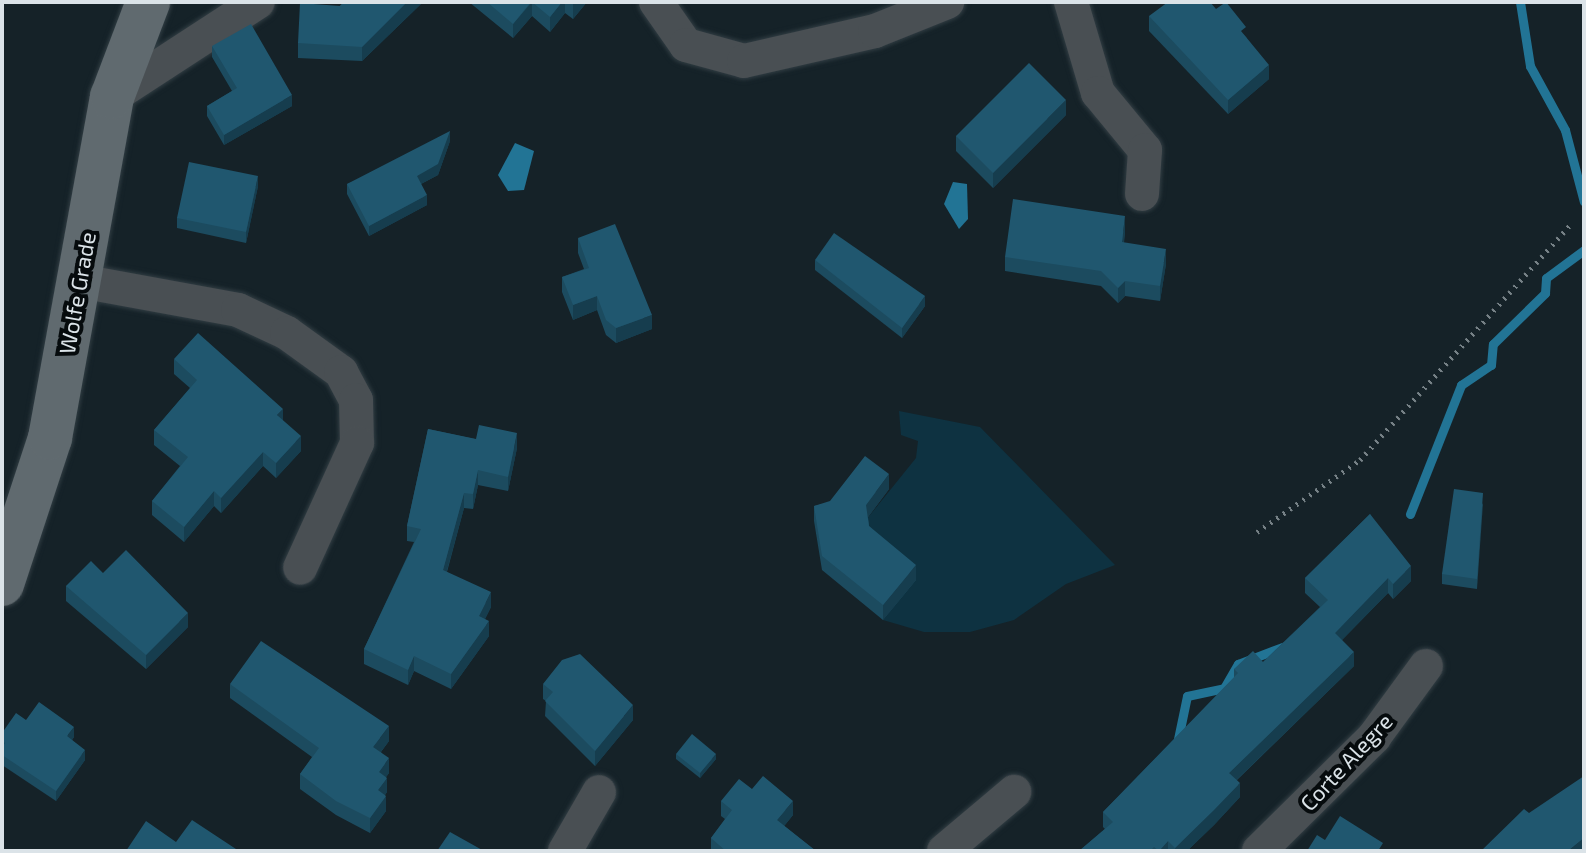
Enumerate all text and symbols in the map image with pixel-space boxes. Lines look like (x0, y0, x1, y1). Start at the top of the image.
street label: Wolfe Grade (53, 230, 101, 356)
street label: Corte Alegre (1294, 708, 1398, 816)

